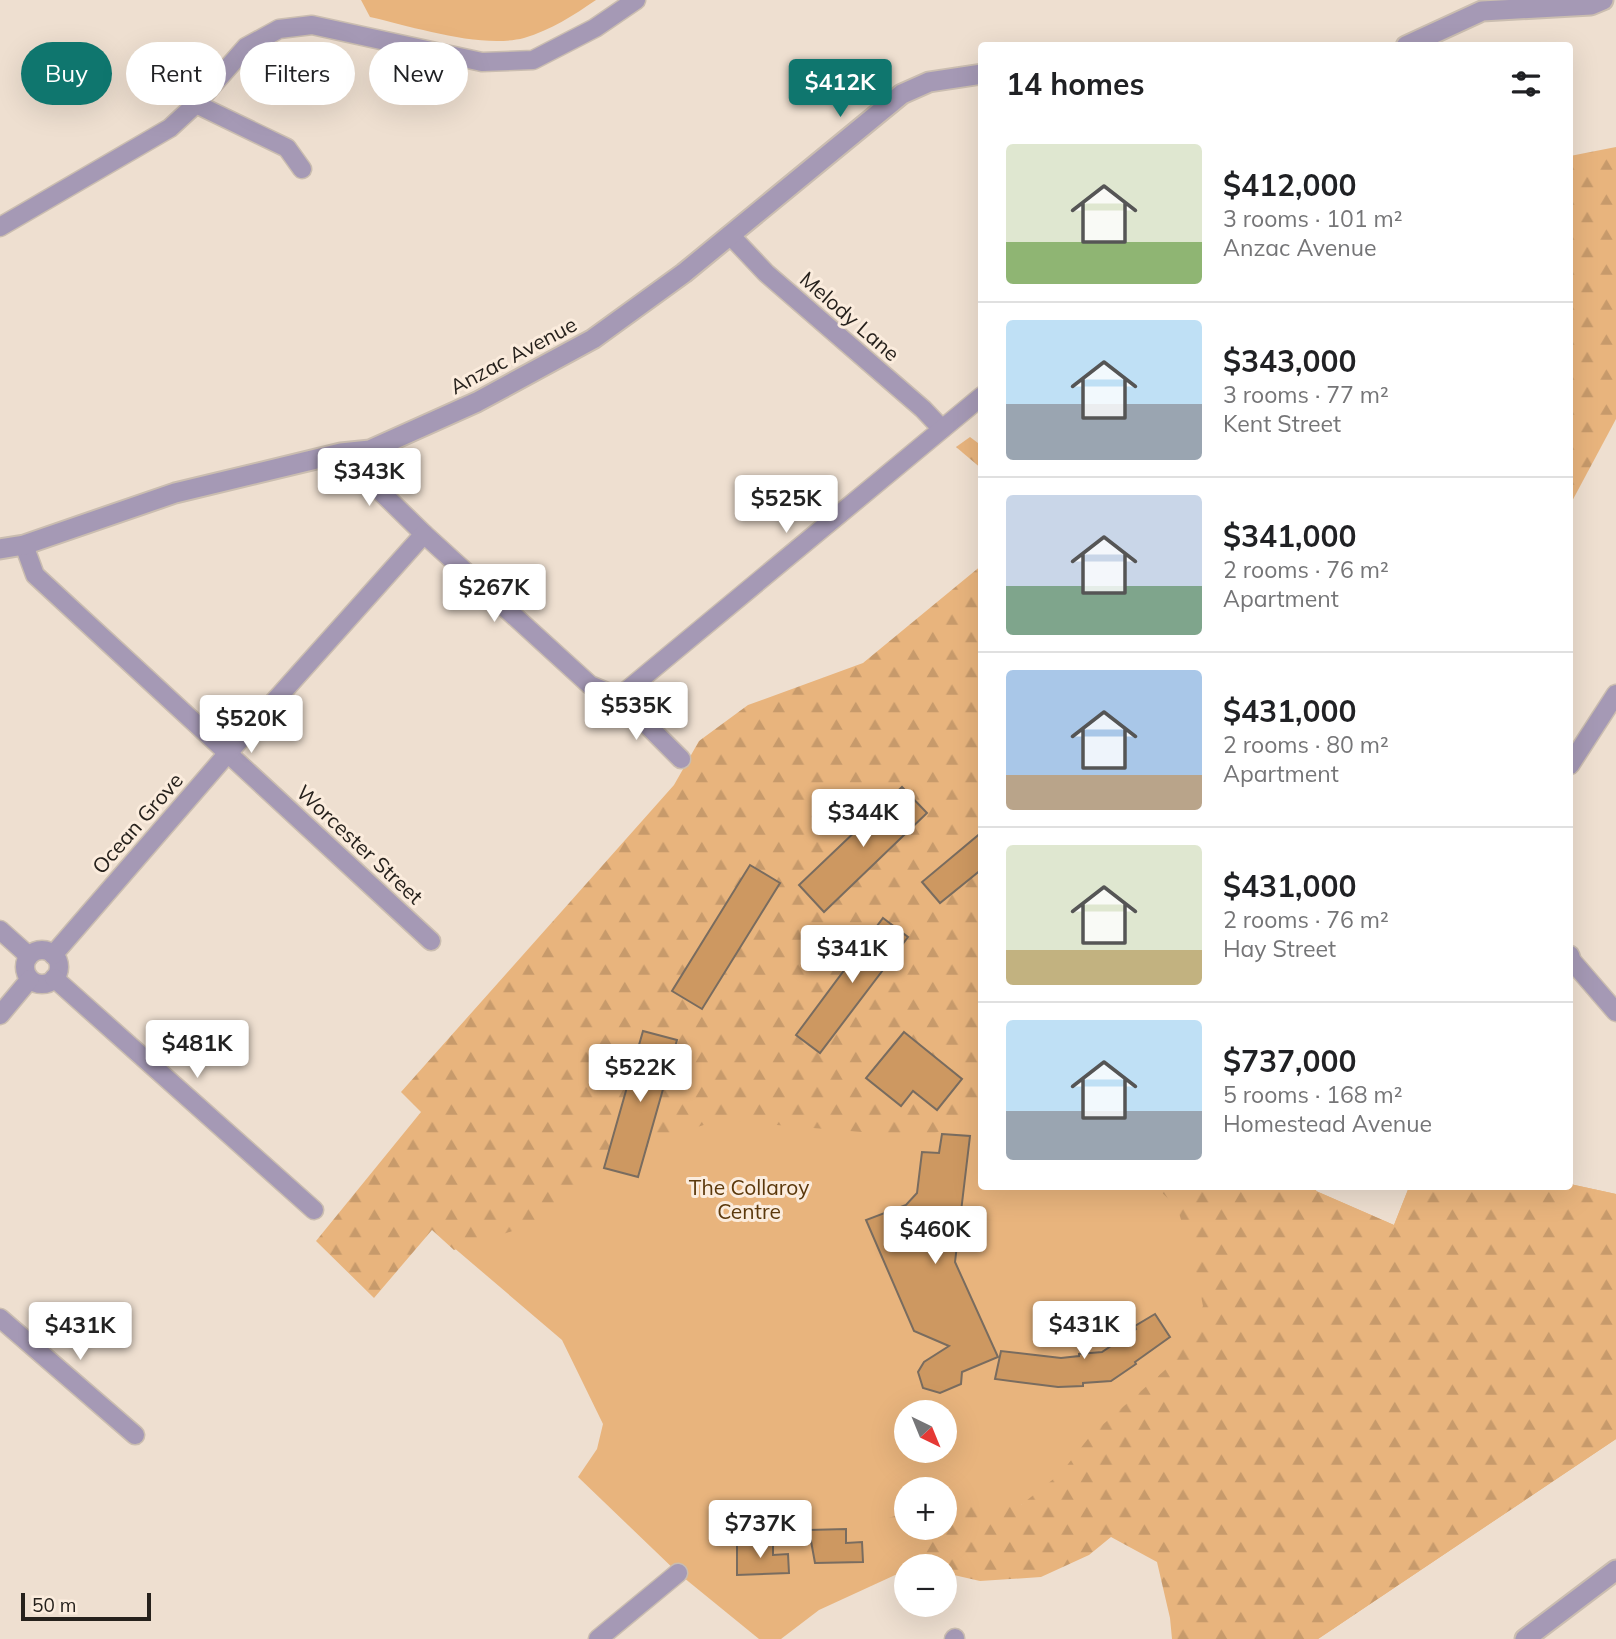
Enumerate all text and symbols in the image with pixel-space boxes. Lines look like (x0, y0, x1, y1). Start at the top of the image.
chip: Buy (21, 42, 112, 105)
chip: Rent (126, 42, 226, 105)
chip: Filters (240, 42, 355, 105)
chip: New (369, 42, 468, 105)
pin: $412K (791, 60, 889, 119)
text: 14 homes (1006, 65, 1145, 103)
icon: filters (1507, 65, 1545, 103)
text: $412K (805, 67, 875, 96)
text: $412,000 (1223, 166, 1356, 204)
icon: home (1062, 172, 1146, 256)
text: 3 rooms · 101 m² (1223, 204, 1403, 233)
text: Anzac Avenue (1223, 233, 1377, 262)
street label: Melody Lane (795, 266, 905, 366)
street label: Anzac Avenue (445, 311, 581, 399)
text: $343,000 (1223, 342, 1356, 380)
icon: home (1062, 348, 1146, 432)
text: 3 rooms · 77 m² (1223, 380, 1389, 409)
text: Kent Street (1223, 409, 1341, 438)
pin: $343K (320, 448, 418, 508)
text: $343K (334, 456, 404, 485)
pin: $525K (737, 476, 835, 535)
text: $525K (751, 483, 821, 512)
text: $341,000 (1223, 517, 1356, 555)
icon: home (1062, 523, 1146, 607)
text: 2 rooms · 76 m² (1223, 555, 1389, 584)
pin: $267K (445, 564, 543, 624)
text: $267K (459, 572, 529, 601)
text: Apartment (1223, 584, 1339, 613)
pin: $535K (587, 682, 685, 742)
text: $535K (601, 690, 671, 719)
text: $431,000 (1223, 692, 1356, 730)
pin: $520K (202, 696, 300, 755)
icon: home (1062, 698, 1146, 782)
text: $520K (216, 703, 286, 732)
text: 2 rooms · 80 m² (1223, 730, 1389, 759)
text: Apartment (1223, 759, 1339, 788)
street label: Ocean Grove (86, 767, 188, 879)
street label: Worcester Street (291, 779, 429, 909)
pin: $344K (814, 790, 912, 849)
text: $344K (828, 797, 898, 826)
text: $431,000 (1223, 867, 1356, 905)
icon: home (1062, 873, 1146, 957)
text: 2 rooms · 76 m² (1223, 905, 1389, 934)
pin: $341K (803, 926, 901, 985)
text: $341K (817, 933, 887, 962)
text: Hay Street (1223, 934, 1336, 963)
pin: $481K (148, 1020, 246, 1080)
text: $481K (162, 1028, 232, 1057)
text: $737,000 (1223, 1042, 1356, 1080)
pin: $522K (591, 1044, 689, 1104)
icon: home (1062, 1048, 1146, 1132)
text: $522K (605, 1052, 675, 1081)
text: 5 rooms · 168 m² (1223, 1080, 1403, 1109)
text: Homestead Avenue (1223, 1109, 1432, 1138)
park label: The Collaroy Centre (689, 1174, 809, 1224)
pin: $460K (886, 1206, 984, 1266)
text: $460K (900, 1214, 970, 1243)
pin: $431K (31, 1302, 129, 1362)
pin: $431K (1035, 1302, 1133, 1361)
text: $431K (1049, 1309, 1119, 1338)
text: $431K (45, 1310, 115, 1339)
north arrow (894, 1400, 957, 1463)
map controls (894, 1400, 957, 1617)
button: + (894, 1477, 957, 1540)
pin: $737K (711, 1500, 809, 1560)
text: $737K (725, 1508, 795, 1537)
button: − (894, 1554, 957, 1617)
scale bar (21, 1590, 150, 1622)
text: 50 m (32, 1593, 76, 1617)

